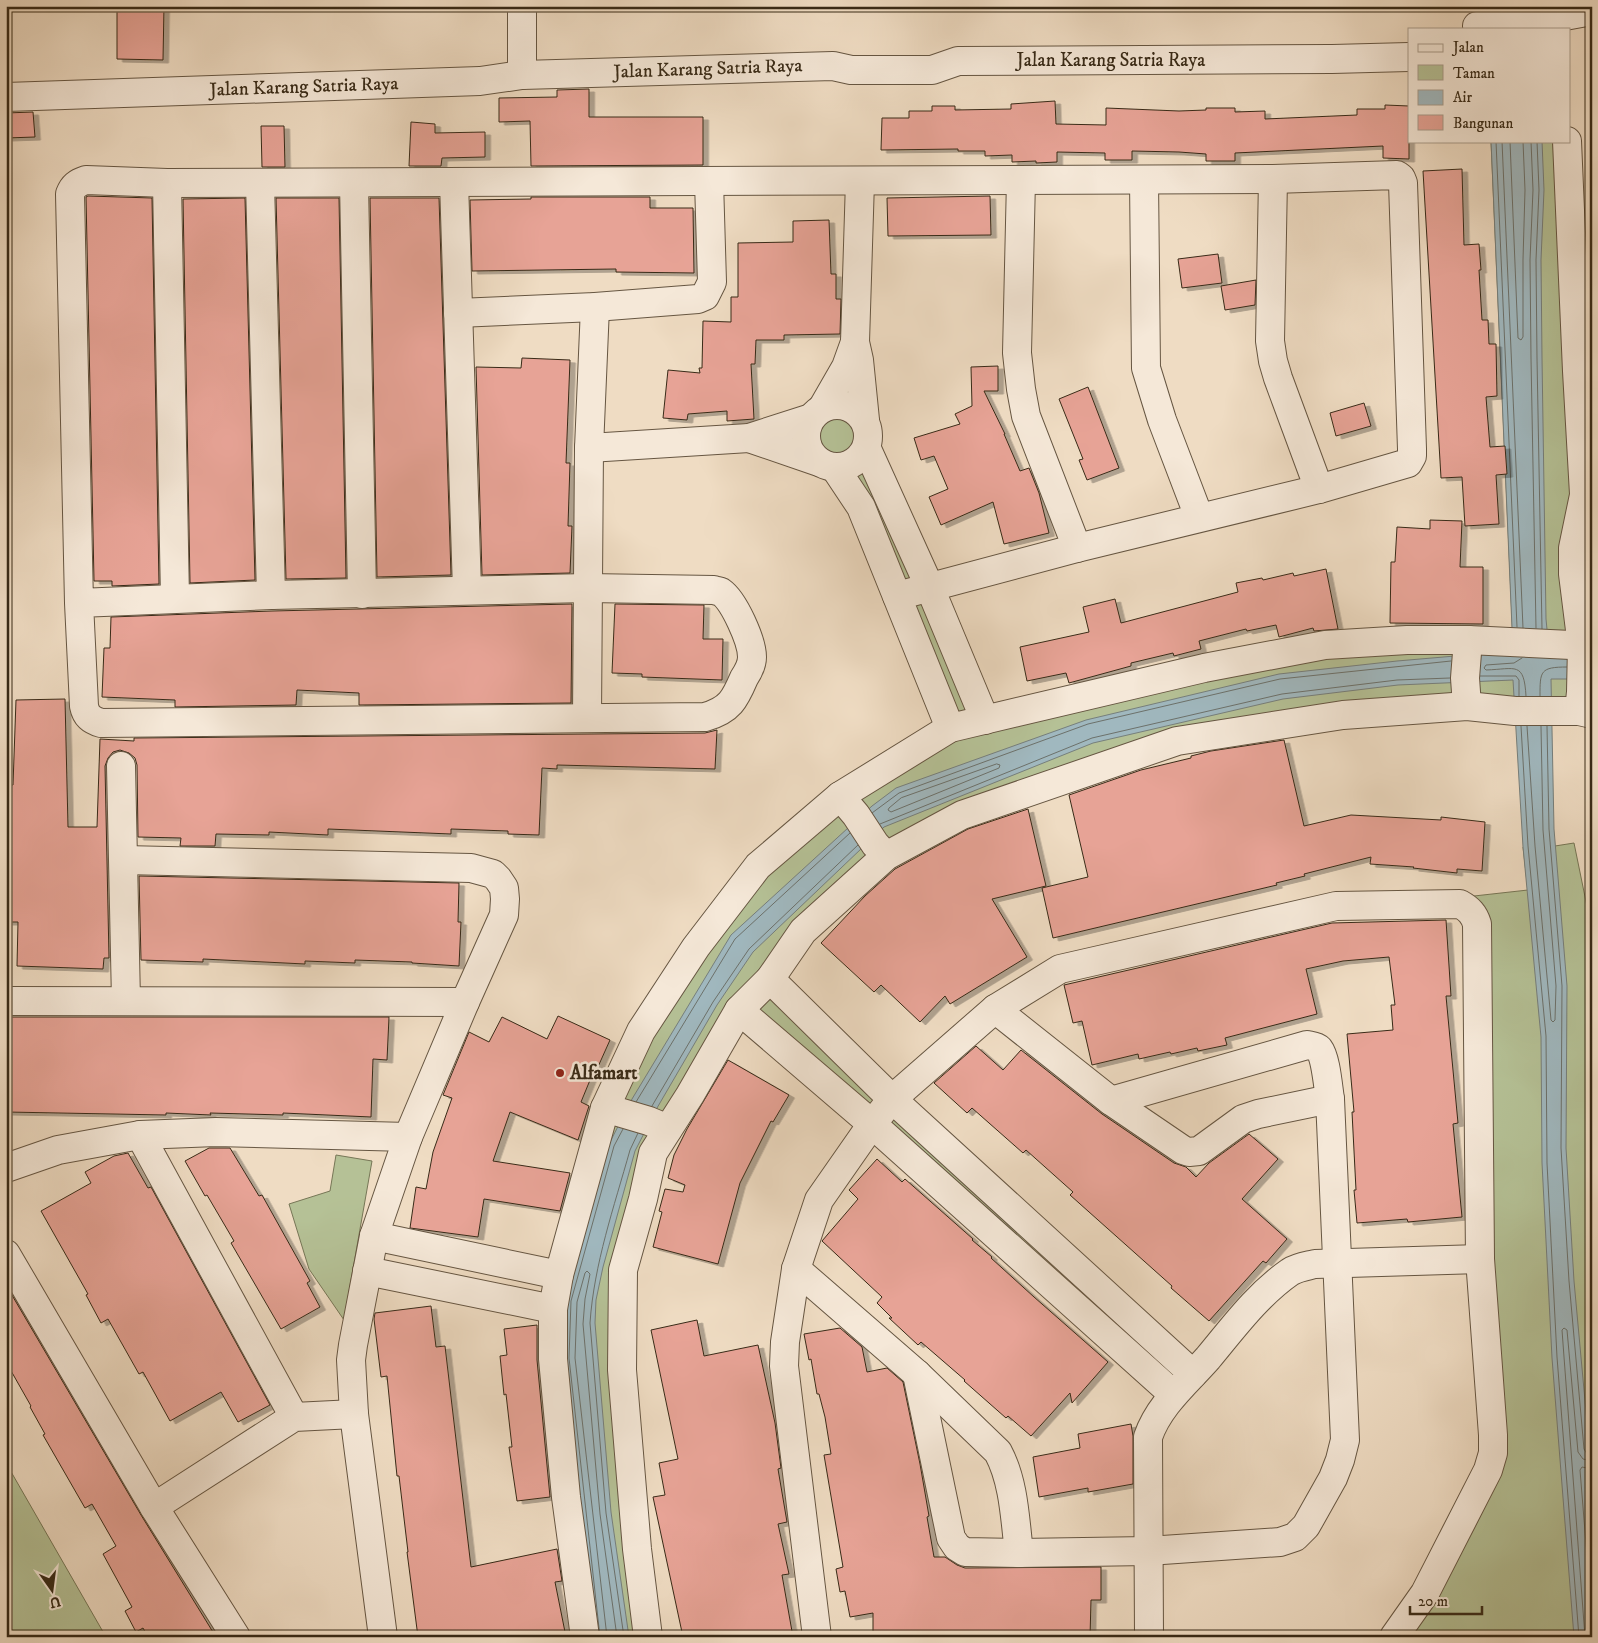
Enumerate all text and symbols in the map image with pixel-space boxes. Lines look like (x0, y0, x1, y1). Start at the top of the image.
legend (1408, 28, 1570, 142)
text: Jalan (1451, 38, 1484, 57)
street label: Jalan Karang Satria Raya (1015, 49, 1205, 72)
street label: Jalan Karang Satria Raya (611, 54, 803, 84)
text: Taman (1453, 64, 1495, 83)
street label: Jalan Karang Satria Raya (207, 72, 399, 102)
text: Air (1453, 88, 1472, 107)
text: Bangunan (1453, 114, 1513, 133)
place label: Alfamart (569, 1062, 638, 1085)
marker: Alfamart (554, 1067, 566, 1079)
north arrow (28, 1566, 78, 1616)
scale bar (1410, 1583, 1483, 1615)
text: U (47, 1592, 62, 1612)
text: 20 m (1418, 1592, 1448, 1611)

